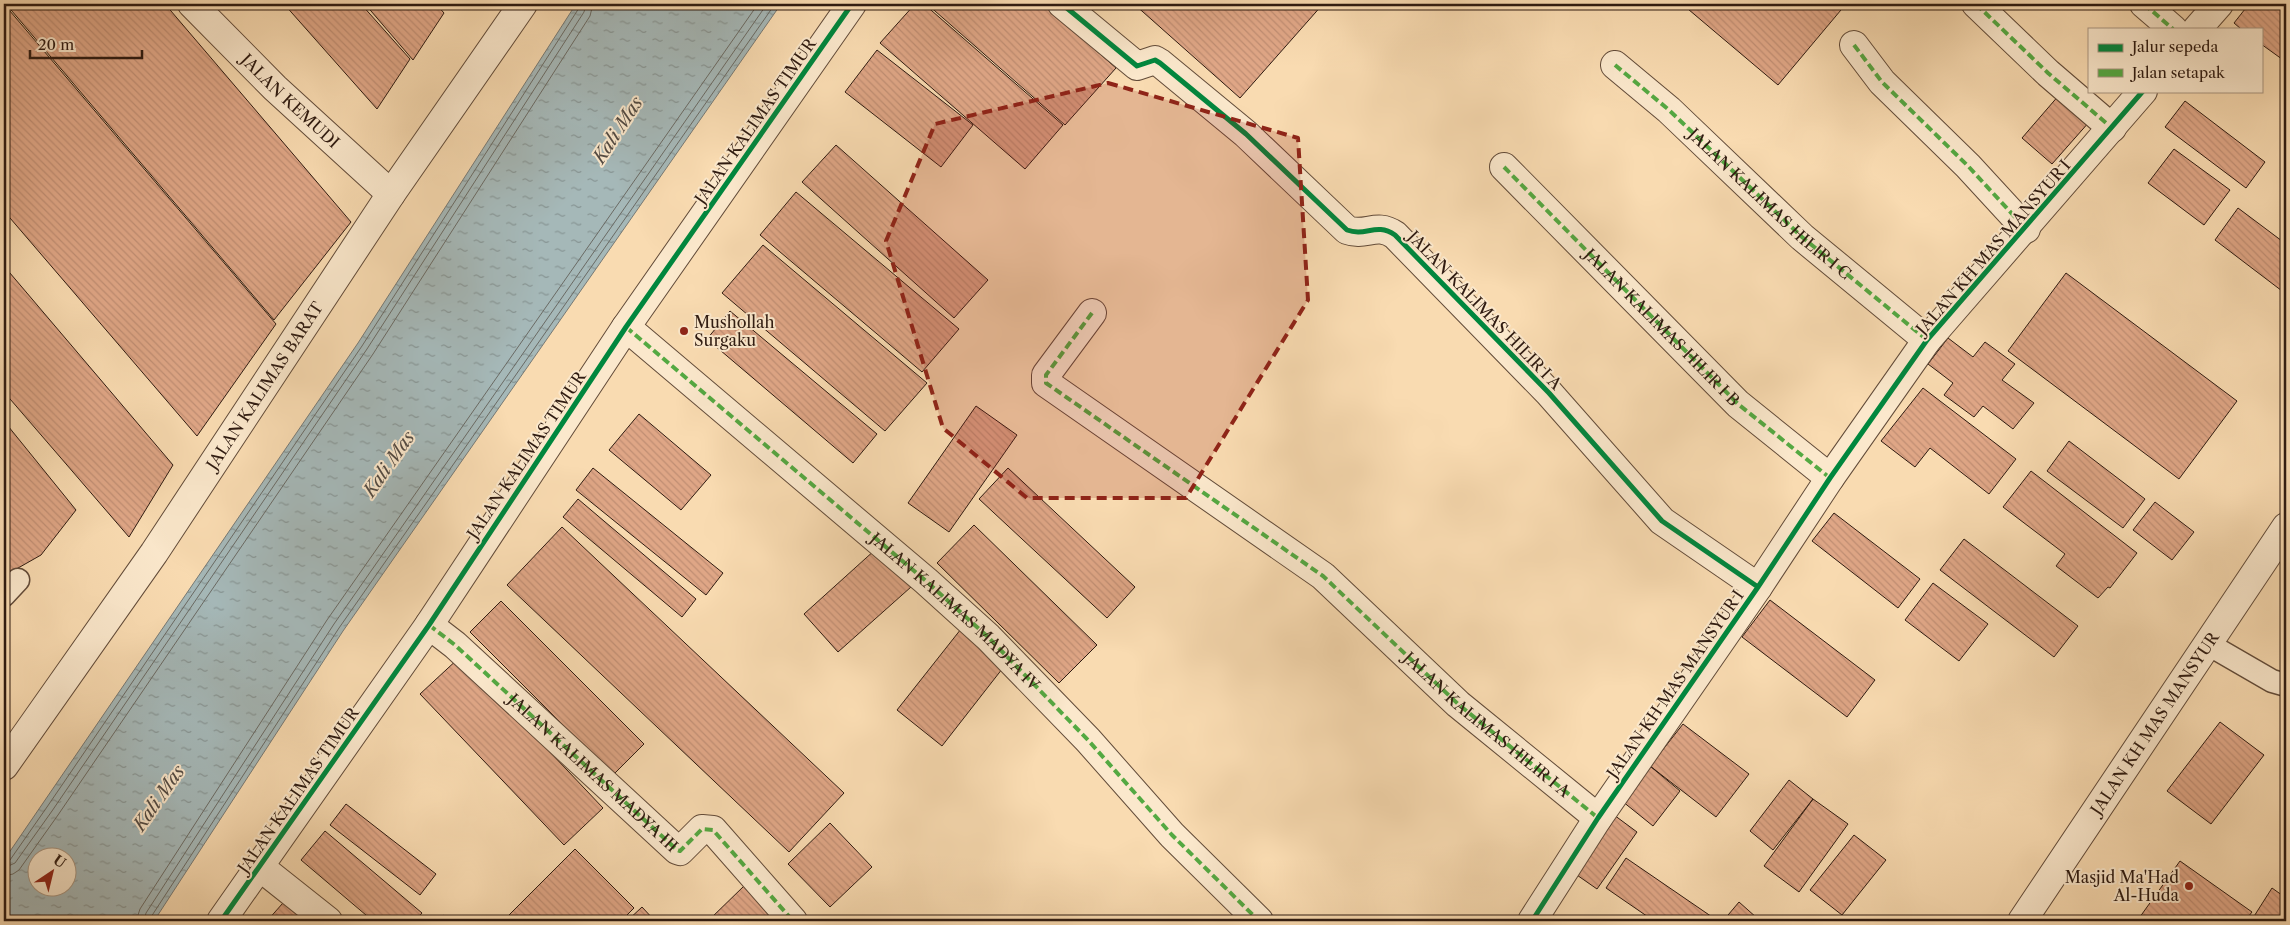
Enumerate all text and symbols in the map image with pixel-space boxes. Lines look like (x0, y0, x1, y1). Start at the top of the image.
scale bar (30, 28, 142, 60)
legend (2088, 28, 2262, 92)
street label: JALAN KALIMAS TIMUR (688, 33, 821, 210)
text: 20 m (38, 35, 74, 54)
text: Jalur sepeda (2130, 37, 2218, 56)
street label: JALAN KEMUDI (235, 47, 344, 152)
text: Jalan setapak (2130, 63, 2226, 82)
water label: Kali Mas (587, 92, 648, 169)
street label: JALAN KALIMAS HILIR I C (1682, 122, 1855, 283)
street label: JALAN KH MAS MANSYUR I (1910, 155, 2074, 341)
street label: JALAN KALIMAS HILIR I A (1402, 224, 1567, 394)
street label: JALAN KALIMAS HILIR I B (1578, 242, 1744, 410)
street label: JALAN KALIMAS BARAT (200, 298, 327, 476)
place label: Mushollah Surgaku (694, 312, 775, 350)
marker: Mushollah Surgaku (678, 325, 690, 337)
street label: JALAN KALIMAS TIMUR (461, 366, 590, 545)
water label: Kali Mas (357, 427, 420, 503)
street label: JALAN KALIMAS MADYA IV (864, 526, 1044, 695)
street label: JALAN KH MAS MANSYUR I (1600, 586, 1748, 785)
street label: JALAN KH MAS MANSYUR (2084, 627, 2224, 821)
street label: JALAN KALIMAS HILIR I A (1397, 646, 1575, 802)
street label: JALAN KALIMAS MADYA III (502, 687, 682, 856)
street label: JALAN KALIMAS TIMUR (231, 702, 364, 879)
water label: Kali Mas (127, 761, 190, 837)
north arrow (28, 848, 78, 898)
text: U (50, 851, 70, 872)
place label: Masjid Ma'Had Al-Huda (2065, 867, 2180, 905)
marker: Masjid Ma'Had Al-Huda (2183, 880, 2195, 892)

